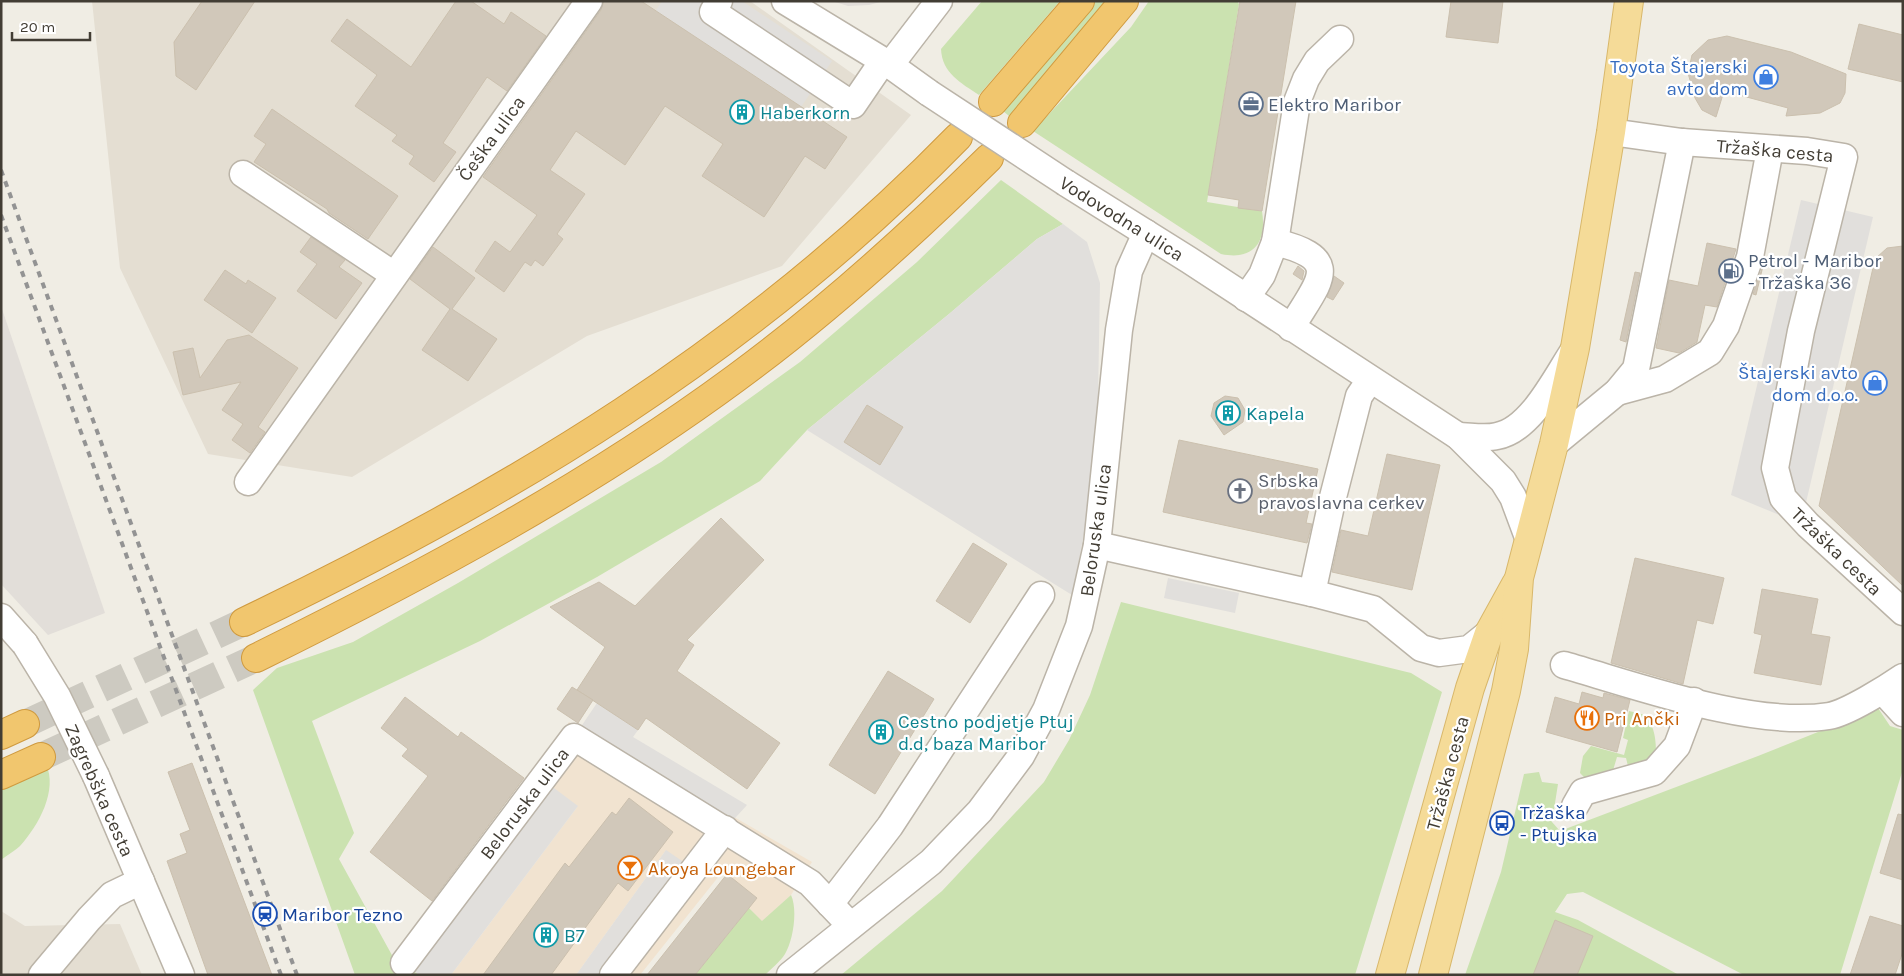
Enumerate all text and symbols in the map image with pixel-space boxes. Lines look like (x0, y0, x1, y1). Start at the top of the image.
scale bar (12, 10, 90, 42)
text: 20 m (20, 18, 55, 36)
place label: Toyota Štajerski avto dom (1610, 56, 1748, 100)
shop icon: Toyota Štajerski avto dom (1753, 64, 1779, 90)
office icon: Elektro Maribor (1238, 91, 1264, 117)
street label: Češka ulica (454, 92, 530, 185)
place label: Elektro Maribor (1268, 94, 1401, 116)
building icon: Haberkorn (729, 99, 755, 125)
place label: Haberkorn (760, 102, 850, 124)
street label: Tržaška cesta (1716, 135, 1834, 167)
street label: Vodovodna ulica (1055, 172, 1188, 266)
place label: Petrol - Maribor - Tržaška 36 (1748, 250, 1881, 294)
fuel station icon: Petrol - Maribor - Tržaška 36 (1718, 258, 1744, 284)
place label: Štajerski avto dom d.o.o. (1738, 362, 1858, 406)
shop icon: Štajerski avto dom d.o.o. (1862, 370, 1888, 396)
building icon: Kapela (1215, 400, 1241, 426)
place label: Kapela (1246, 403, 1305, 425)
street label: Beloruska ulica (1076, 462, 1116, 598)
place label: Srbska pravoslavna cerkev (1258, 470, 1425, 514)
church icon: Srbska pravoslavna cerkev (1227, 478, 1253, 504)
street label: Tržaška cesta (1786, 503, 1886, 600)
restaurant icon: Pri Ančki (1574, 705, 1600, 731)
place label: Pri Ančki (1604, 708, 1680, 730)
place label: Cestno podjetje Ptuj d.d, baza Maribor (898, 711, 1074, 755)
street label: Tržaška cesta (1422, 714, 1474, 833)
building icon: Cestno podjetje Ptuj d.d, baza Maribor (868, 719, 894, 745)
street label: Zagrebška cesta (60, 721, 138, 860)
street label: Beloruska ulica (476, 743, 574, 864)
place label: Tržaška - Ptujska (1520, 802, 1597, 846)
bus stop icon: Tržaška - Ptujska (1489, 810, 1515, 836)
bar icon: Akoya Loungebar (617, 855, 643, 881)
place label: Akoya Loungebar (648, 858, 795, 880)
station icon: Maribor Tezno (252, 901, 278, 927)
place label: Maribor Tezno (282, 904, 403, 926)
building icon: B7 (533, 922, 559, 948)
place label: B7 (564, 925, 585, 947)

